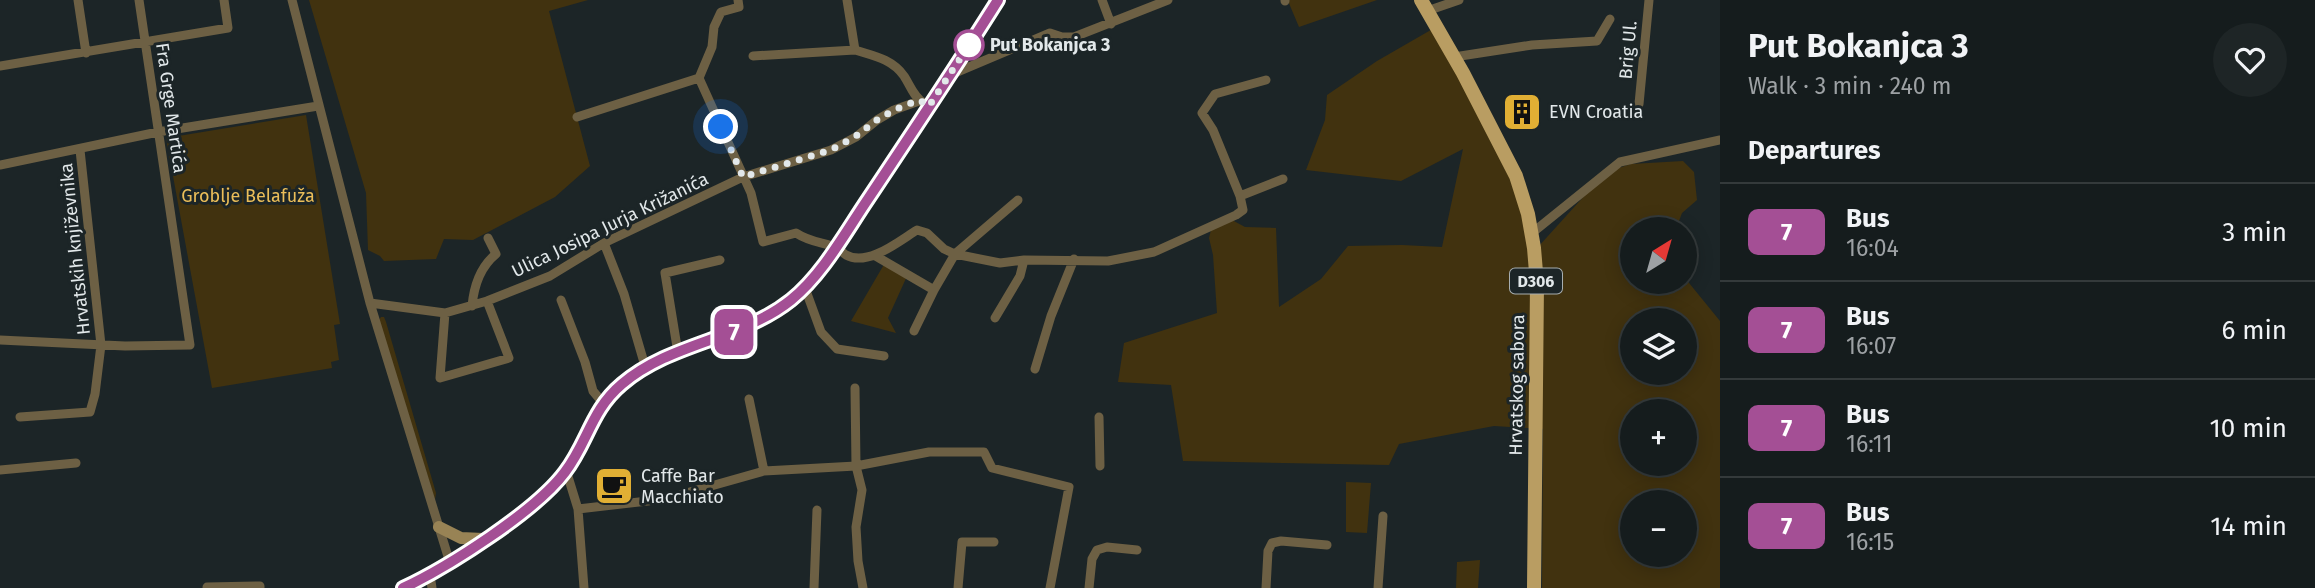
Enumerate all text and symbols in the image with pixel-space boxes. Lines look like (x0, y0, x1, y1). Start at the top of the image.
street label: Brig Ul. (1614, 20, 1642, 80)
button: heart (2213, 23, 2287, 97)
text: Put Bokanjca 3 (1748, 26, 1969, 66)
marker: Put Bokanjca 3 (954, 30, 984, 60)
place label: Put Bokanjca 3 (990, 34, 1110, 56)
street label: Fra Grge Martića (151, 41, 191, 175)
text: Walk · 3 min · 240 m (1748, 72, 1951, 100)
building icon: EVN Croatia (1501, 91, 1543, 133)
place label: EVN Croatia (1549, 101, 1643, 123)
your location (703, 109, 738, 144)
text: Departures (1748, 135, 1881, 166)
street label: Hrvatskih književnika (55, 162, 95, 336)
street label: Ulica Josipa Jurja Križanića (508, 168, 712, 282)
park label: Groblje Belafuža (181, 185, 315, 207)
text: Bus (1846, 203, 1889, 234)
north arrow (1620, 217, 1698, 294)
map controls (1620, 217, 1697, 567)
text: 3 min (2222, 217, 2287, 248)
text: 7 (1781, 218, 1792, 246)
text: 16:04 (1846, 234, 1899, 262)
road number: D306 (1510, 268, 1562, 294)
text: Bus (1846, 301, 1889, 332)
button: layers (1620, 308, 1697, 385)
line badge: 7 (711, 309, 757, 355)
street label: Hrvatskog sabora (1505, 314, 1529, 456)
text: 6 min (2221, 315, 2287, 346)
text: 7 (1781, 316, 1792, 344)
text: 7 (728, 318, 740, 346)
text: 16:07 (1846, 332, 1896, 360)
button: + (1620, 399, 1697, 476)
text: Bus (1846, 399, 1889, 430)
text: 10 min (2209, 413, 2287, 444)
text: 7 (1781, 414, 1792, 442)
text: 16:11 (1846, 430, 1892, 458)
cafe icon: Caffe Bar Macchiato (593, 465, 635, 507)
place label: Caffe Bar Macchiato (641, 465, 724, 508)
button: − (1620, 490, 1697, 567)
text: Bus (1846, 497, 1889, 528)
text: 14 min (2210, 511, 2287, 542)
text: 7 (1781, 512, 1792, 540)
text: 16:15 (1846, 528, 1894, 556)

